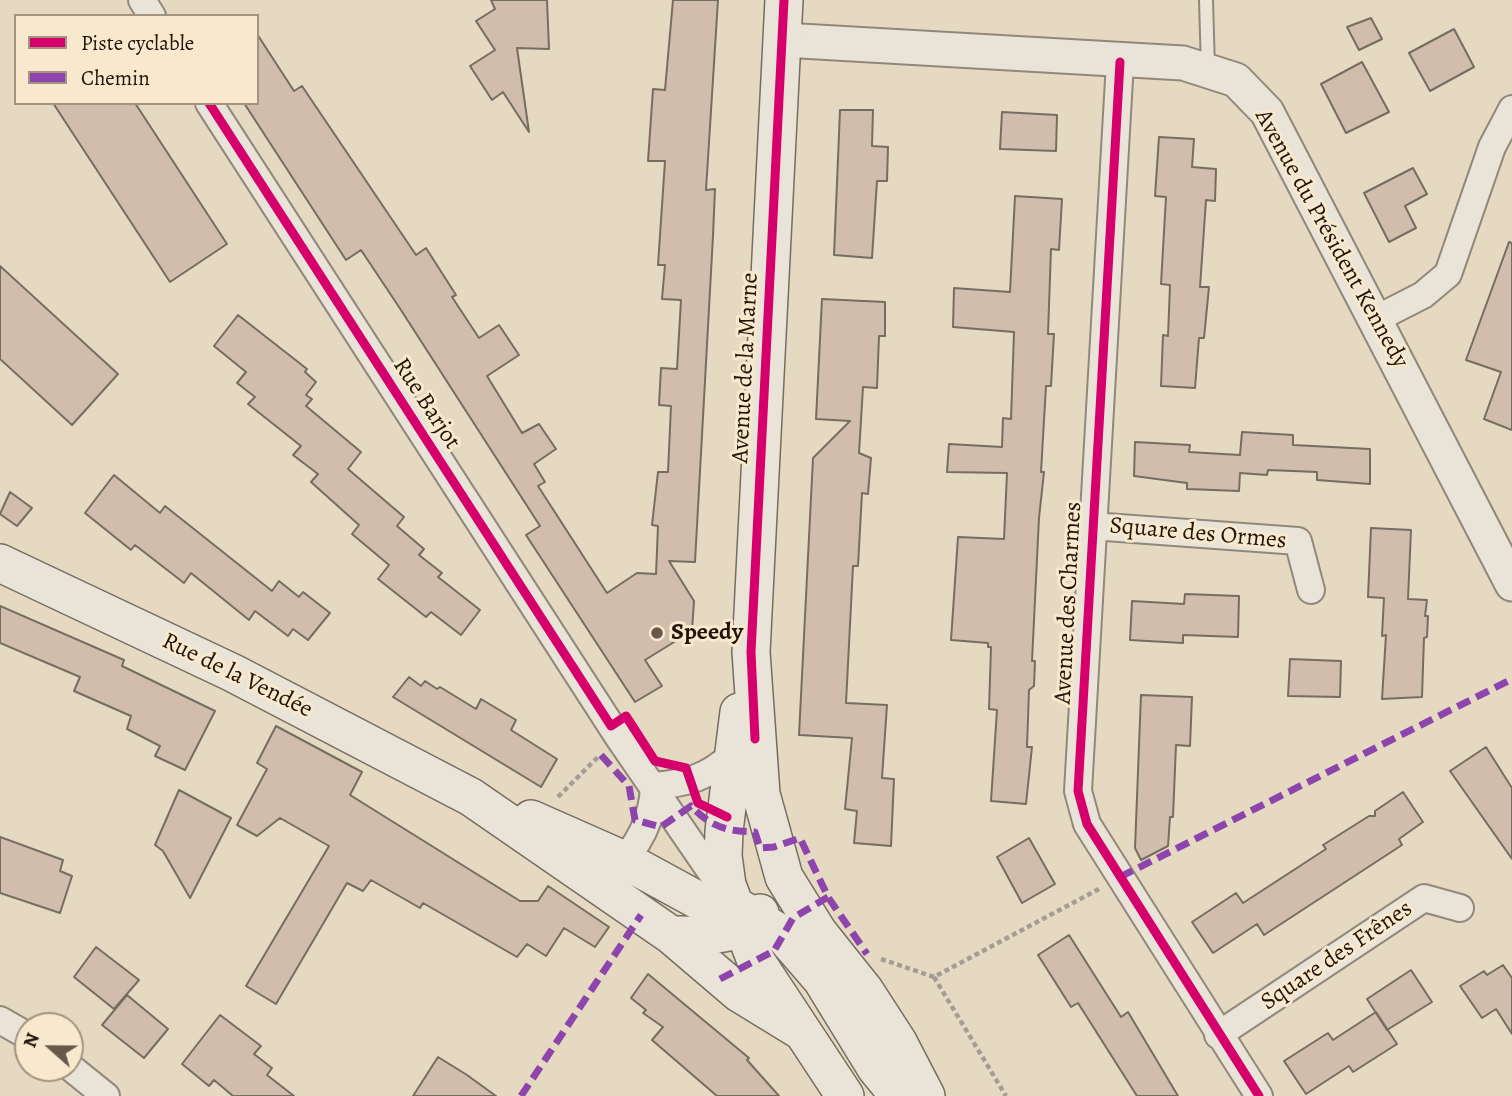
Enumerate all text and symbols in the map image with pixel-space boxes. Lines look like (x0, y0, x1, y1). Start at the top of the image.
legend (14, 14, 259, 105)
text: Piste cyclable (81, 29, 194, 57)
text: Chemin (81, 64, 150, 92)
street label: Avenue du Président Kennedy (1248, 105, 1414, 373)
street label: Avenue de la Marne (727, 272, 765, 464)
street label: Rue Barjot (386, 353, 466, 455)
street label: Avenue des Charmes (1049, 501, 1089, 705)
street label: Square des Ormes (1108, 512, 1288, 556)
place label: Speedy (671, 619, 743, 647)
marker: Speedy (649, 625, 665, 641)
street label: Rue de la Vendée (157, 627, 317, 725)
street label: Square des Frênes (1256, 895, 1418, 1017)
north arrow (14, 1012, 84, 1082)
text: N (17, 1029, 46, 1051)

